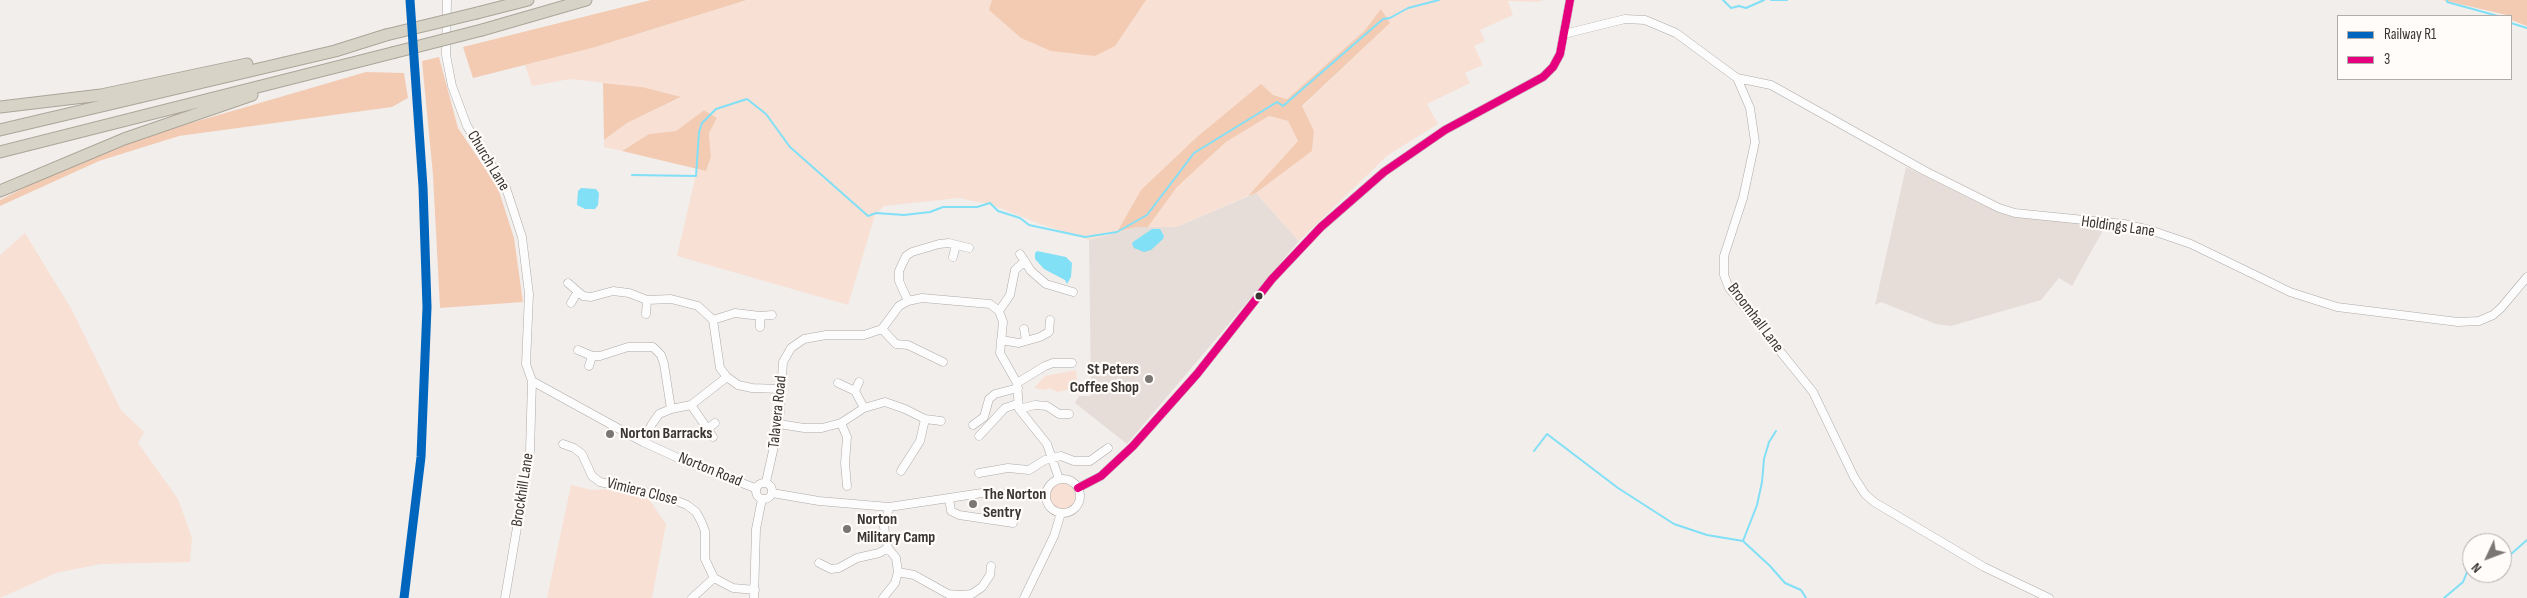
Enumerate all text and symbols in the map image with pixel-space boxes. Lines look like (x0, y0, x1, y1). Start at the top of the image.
legend (2337, 15, 2512, 80)
text: Railway R1 (2384, 25, 2436, 44)
text: 3 (2384, 50, 2390, 69)
street label: Church Lane (463, 127, 513, 195)
street label: Holdings Lane (2080, 212, 2156, 242)
street label: Broomhall Lane (1723, 280, 1787, 356)
unlabelled marker (1254, 291, 1264, 301)
place label: St Peters Coffee Shop (1070, 360, 1139, 398)
marker: St Peters Coffee Shop (1143, 373, 1155, 385)
street label: Talavera Road (765, 375, 791, 449)
place label: Norton Barracks (620, 424, 712, 444)
marker: Norton Barracks (604, 428, 616, 440)
street label: Norton Road (675, 449, 745, 491)
street label: Brockhill Lane (508, 452, 538, 528)
street label: Vimiera Close (605, 474, 679, 510)
place label: The Norton Sentry (983, 485, 1046, 523)
marker: The Norton Sentry (967, 498, 979, 510)
place label: Norton Military Camp (857, 510, 935, 548)
marker: Norton Military Camp (841, 523, 853, 535)
north arrow (2462, 533, 2512, 583)
text: N (2468, 559, 2485, 576)

